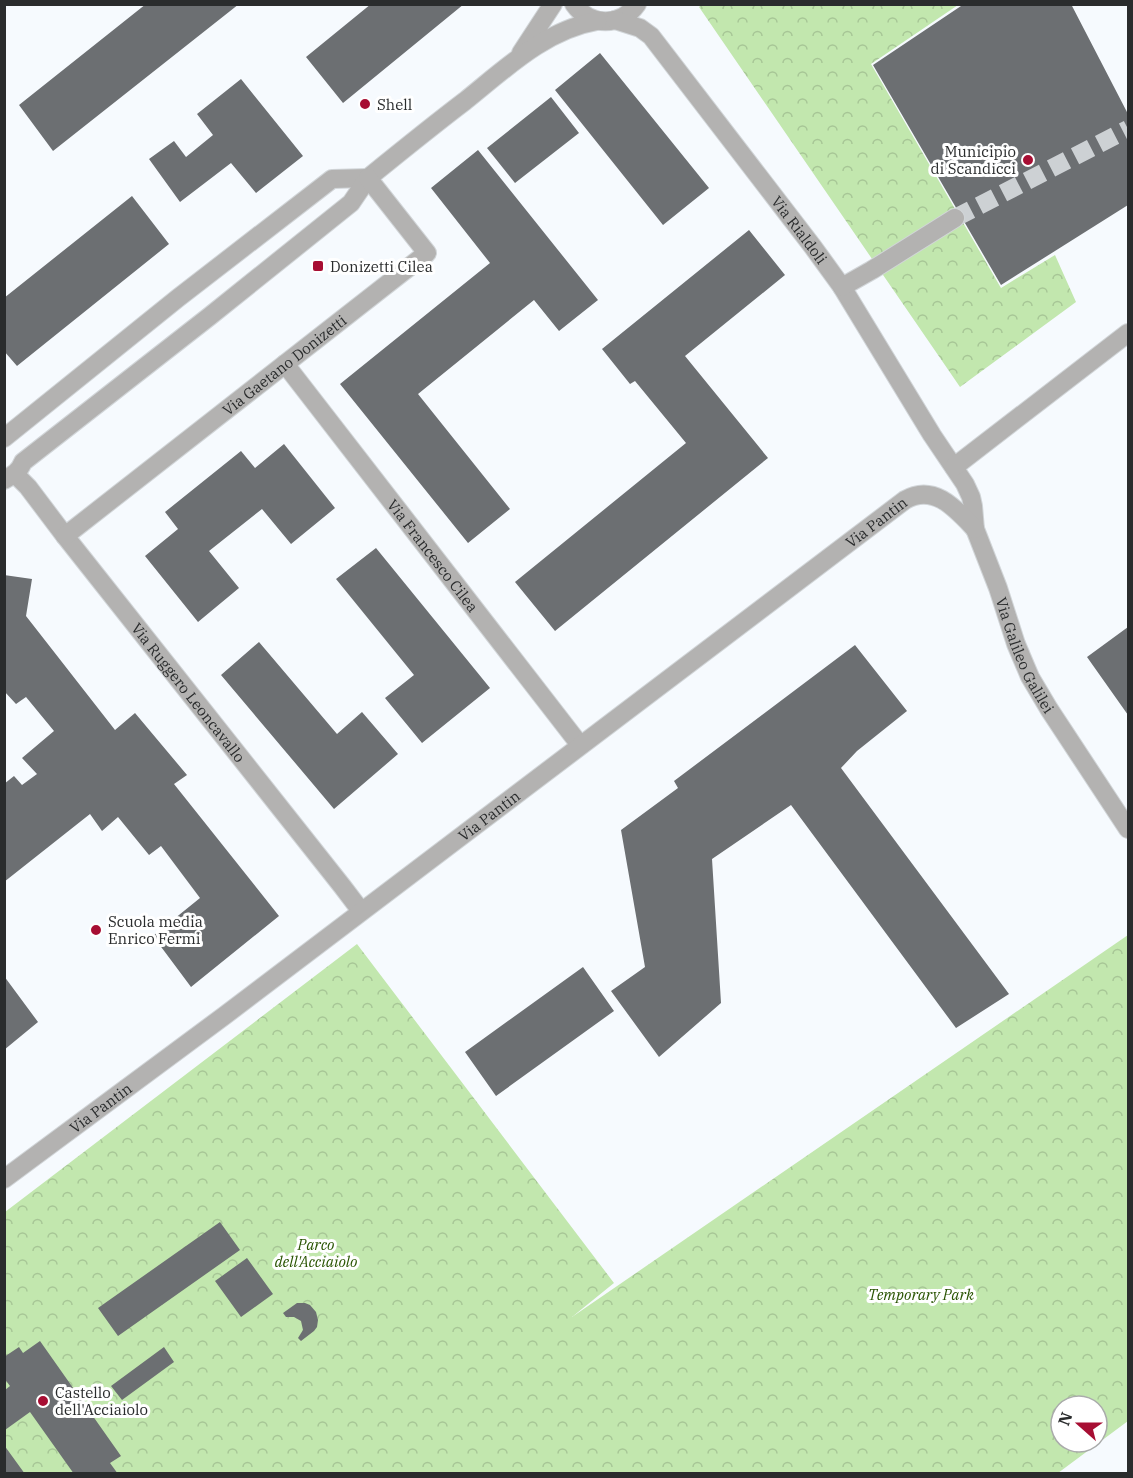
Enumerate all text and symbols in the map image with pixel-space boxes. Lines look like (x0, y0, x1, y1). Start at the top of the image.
place label: Shell (377, 95, 412, 114)
marker: Shell (358, 97, 372, 111)
place label: Municipio di Scandicci (930, 142, 1016, 178)
marker: Municipio di Scandicci (1021, 153, 1035, 167)
street label: Via Rialdoli (768, 192, 832, 268)
place label: Donizetti Cilea (330, 257, 433, 276)
marker: Donizetti Cilea (311, 259, 325, 273)
street label: Via Gaetano Donizetti (218, 310, 350, 419)
street label: Via Pantin (841, 492, 911, 551)
street label: Via Francesco Cilea (384, 495, 483, 616)
street label: Via Galileo Galilei (992, 595, 1059, 717)
street label: Via Ruggero Leoncavallo (128, 619, 250, 766)
street label: Via Pantin (454, 786, 524, 845)
place label: Scuola media Enrico Fermi (108, 912, 203, 948)
marker: Scuola media Enrico Fermi (89, 923, 103, 937)
street label: Via Pantin (66, 1078, 136, 1137)
park label: Parco dell'Acciaiolo (274, 1235, 358, 1271)
park label: Temporary Park (868, 1285, 974, 1304)
place label: Castello dell'Acciaiolo (55, 1383, 148, 1419)
marker: Castello dell'Acciaiolo (36, 1394, 50, 1408)
north arrow (1049, 1394, 1109, 1454)
text: N (1053, 1409, 1077, 1428)

